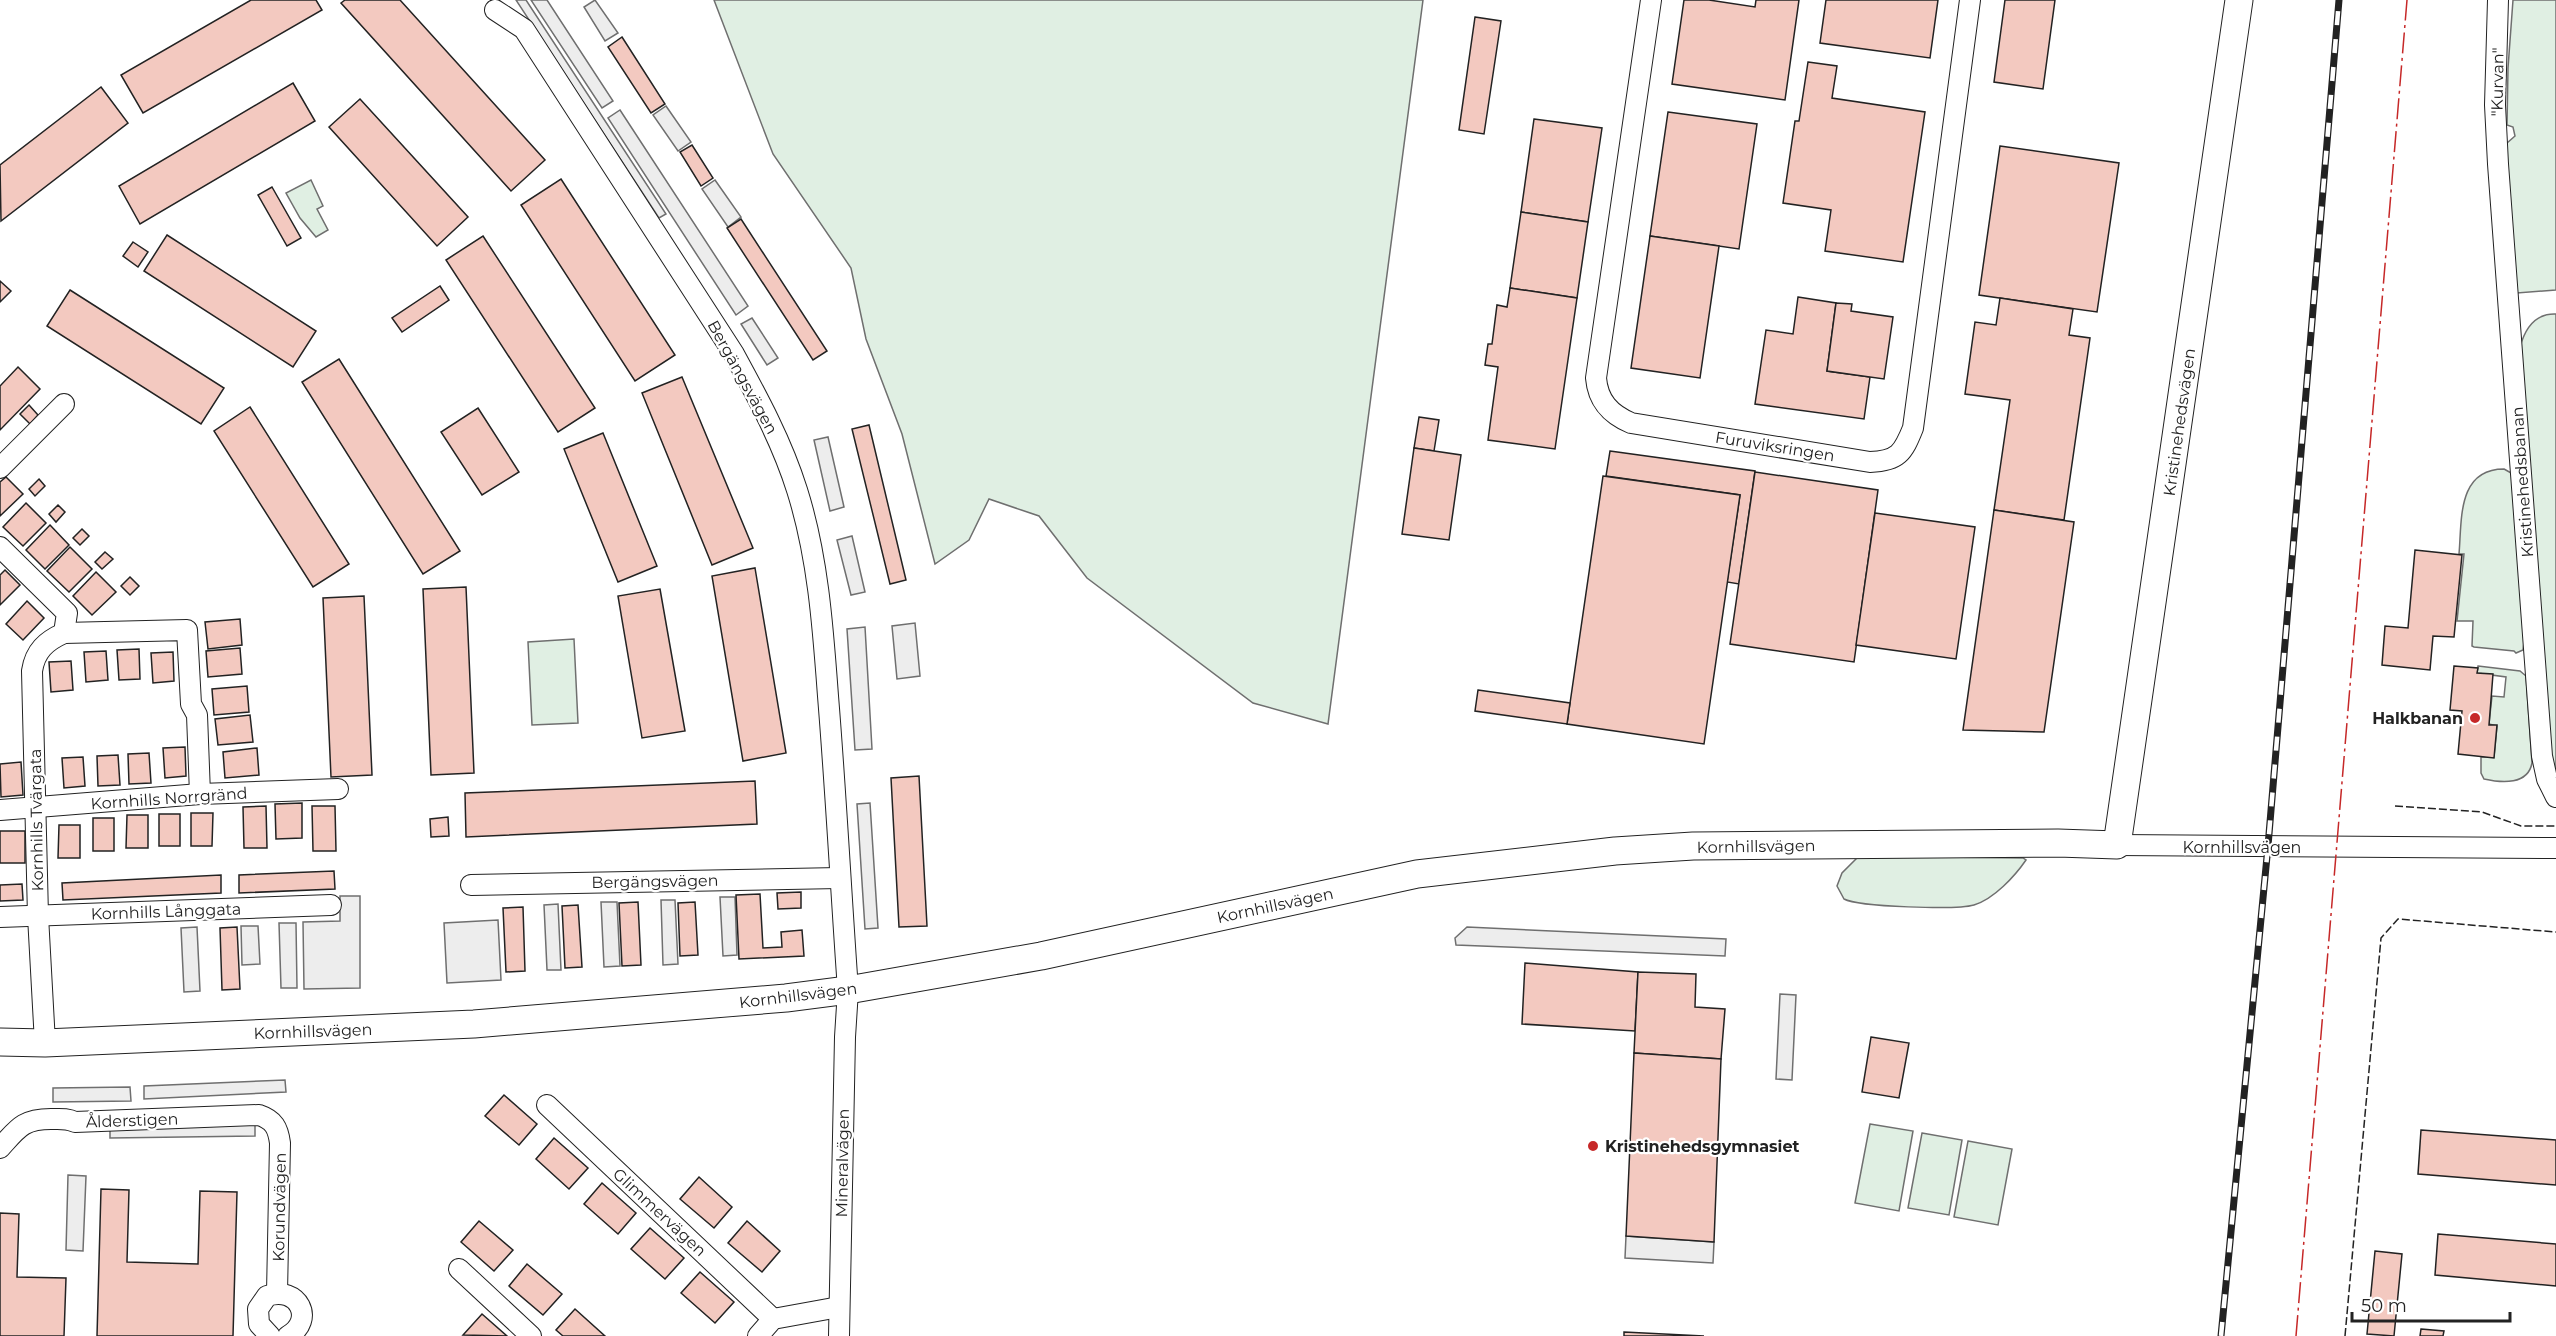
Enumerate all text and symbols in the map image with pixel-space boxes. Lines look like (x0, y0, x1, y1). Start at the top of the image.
street label: "Kurvan" (2487, 47, 2508, 117)
street label: Bergängsvägen (703, 317, 782, 437)
street label: Kristinehedsvägen (2160, 347, 2199, 497)
street label: Kristinehedsbanan (2508, 406, 2537, 558)
street label: Furuviksringen (1714, 428, 1836, 465)
place label: Halkbanan (2372, 709, 2463, 728)
marker: Halkbanan (2468, 711, 2482, 725)
street label: Kornhills Tvärgata (26, 749, 47, 891)
street label: Kornhills Norrgränd (90, 784, 248, 813)
street label: Kornhillsvägen (1696, 836, 1816, 857)
street label: Kornhillsvägen (2183, 838, 2301, 857)
street label: Bergängsvägen (591, 871, 719, 892)
street label: Kornhillsvägen (1215, 884, 1335, 927)
street label: Kornhills Långgata (90, 899, 242, 924)
street label: Kornhillsvägen (738, 979, 858, 1012)
street label: Kornhillsvägen (253, 1020, 373, 1043)
street label: Ålderstigen (85, 1108, 179, 1132)
street label: Mineralvägen (832, 1108, 853, 1218)
place label: Kristinehedsgymnasiet (1605, 1137, 1799, 1156)
marker: Kristinehedsgymnasiet (1586, 1139, 1600, 1153)
street label: Korundvägen (269, 1152, 290, 1262)
street label: Glimmervägen (609, 1164, 710, 1260)
scale bar (2352, 1285, 2510, 1323)
text: 50 m (2361, 1295, 2407, 1317)

